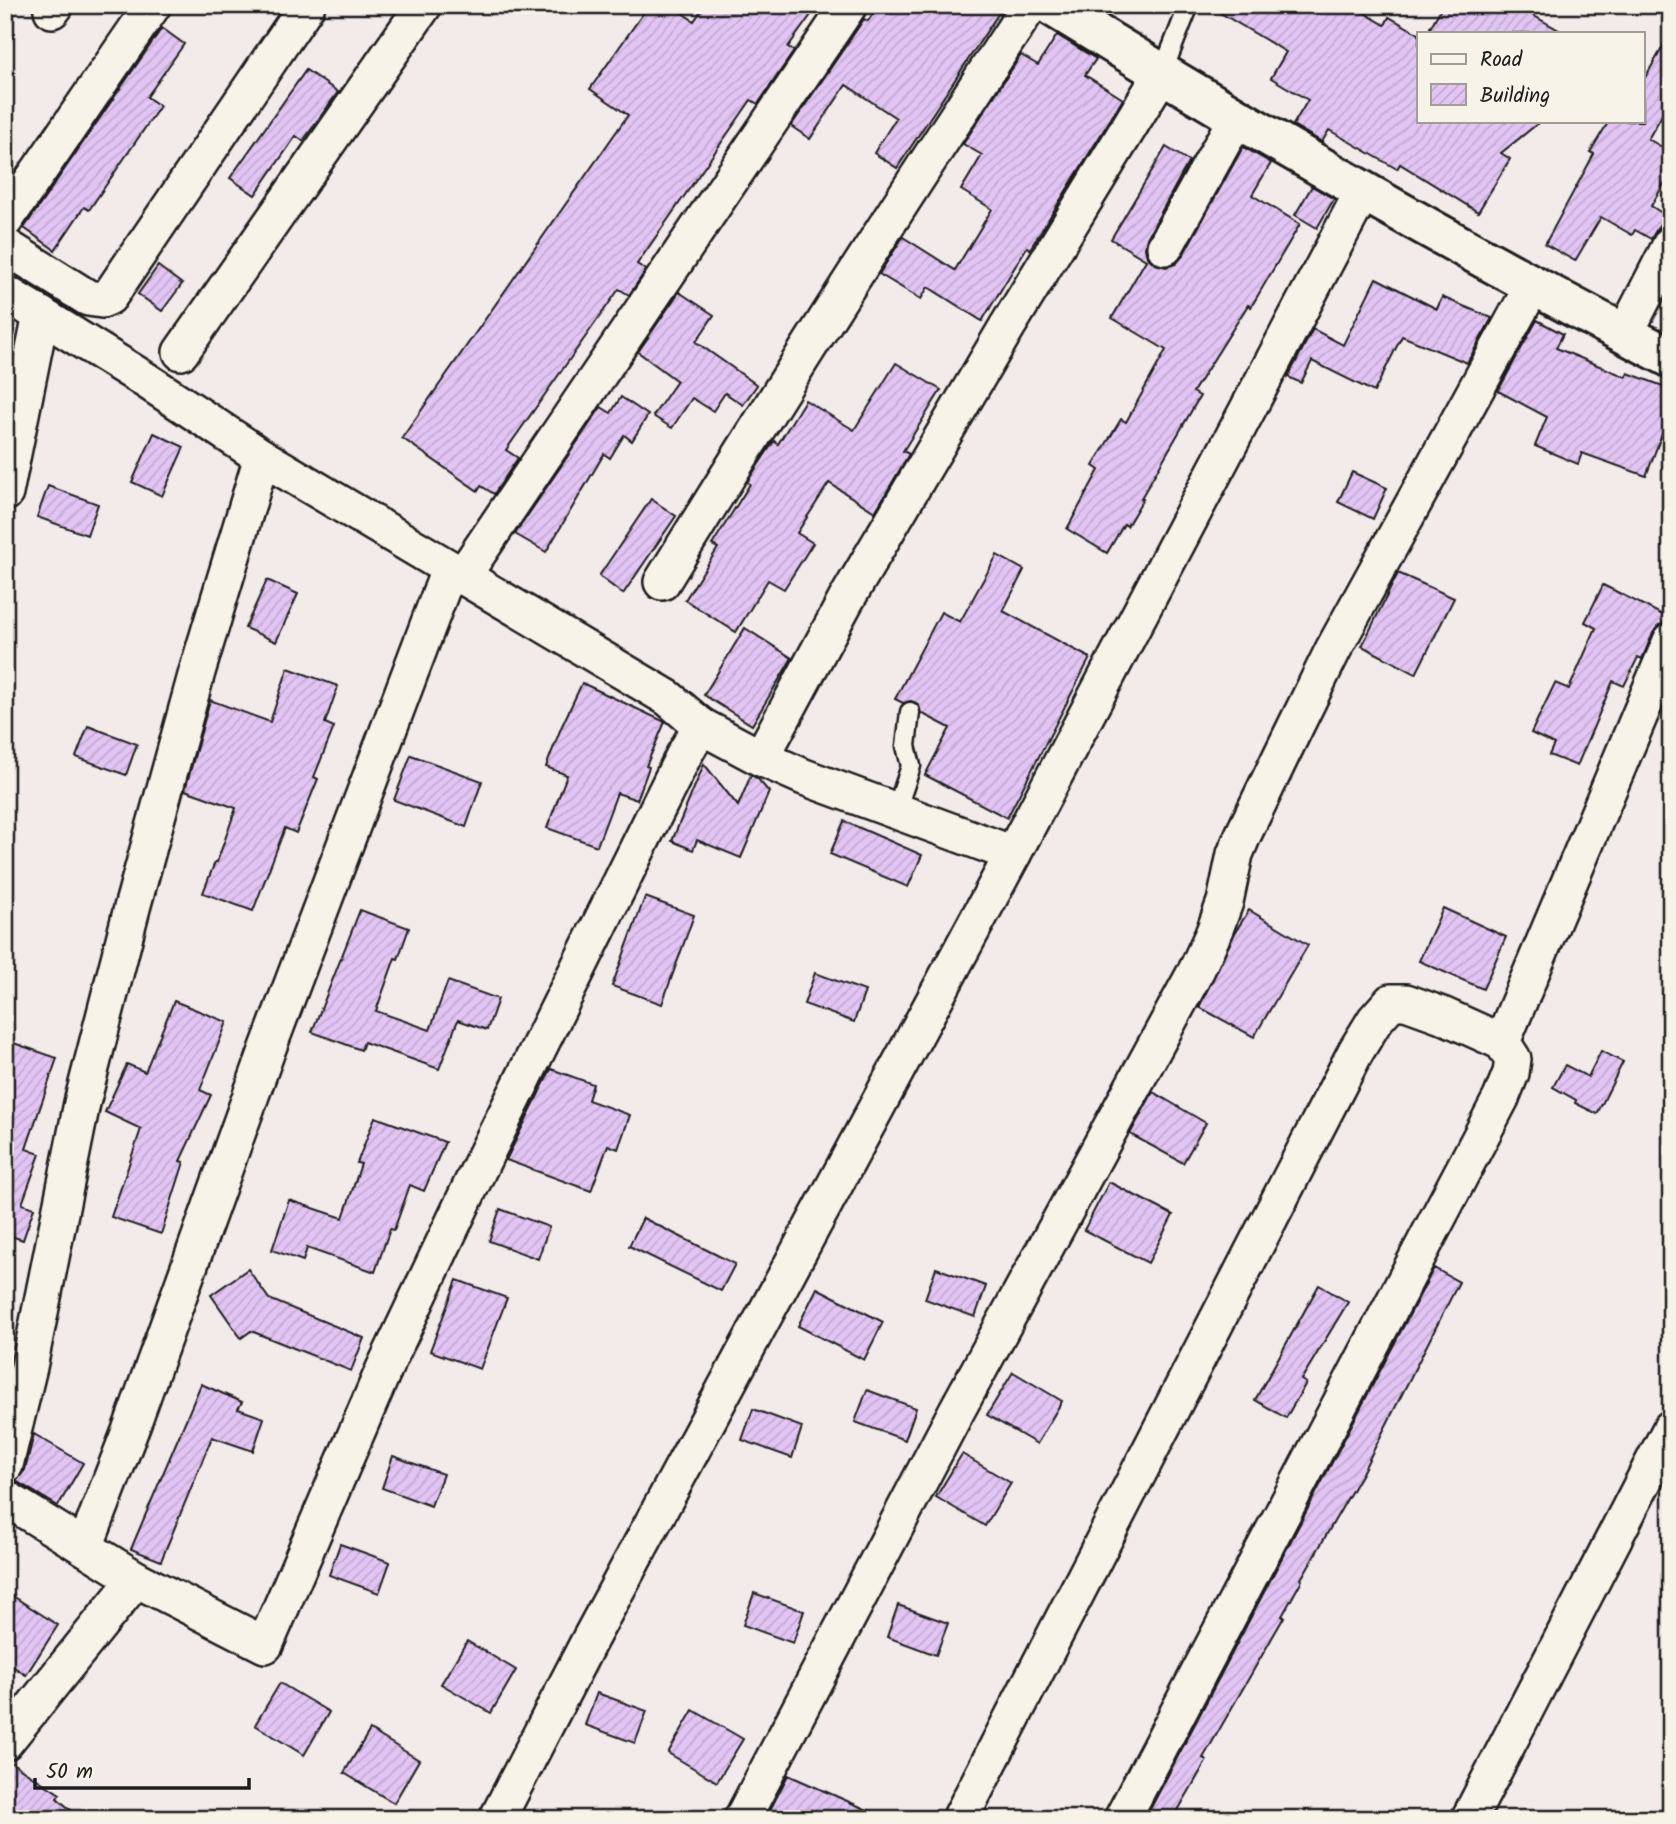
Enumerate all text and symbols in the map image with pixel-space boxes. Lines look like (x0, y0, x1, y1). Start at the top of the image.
legend (1417, 32, 1644, 122)
text: Road (1480, 44, 1523, 77)
text: Building (1480, 80, 1550, 113)
scale bar (35, 1747, 248, 1791)
text: 50 m (46, 1756, 93, 1789)

